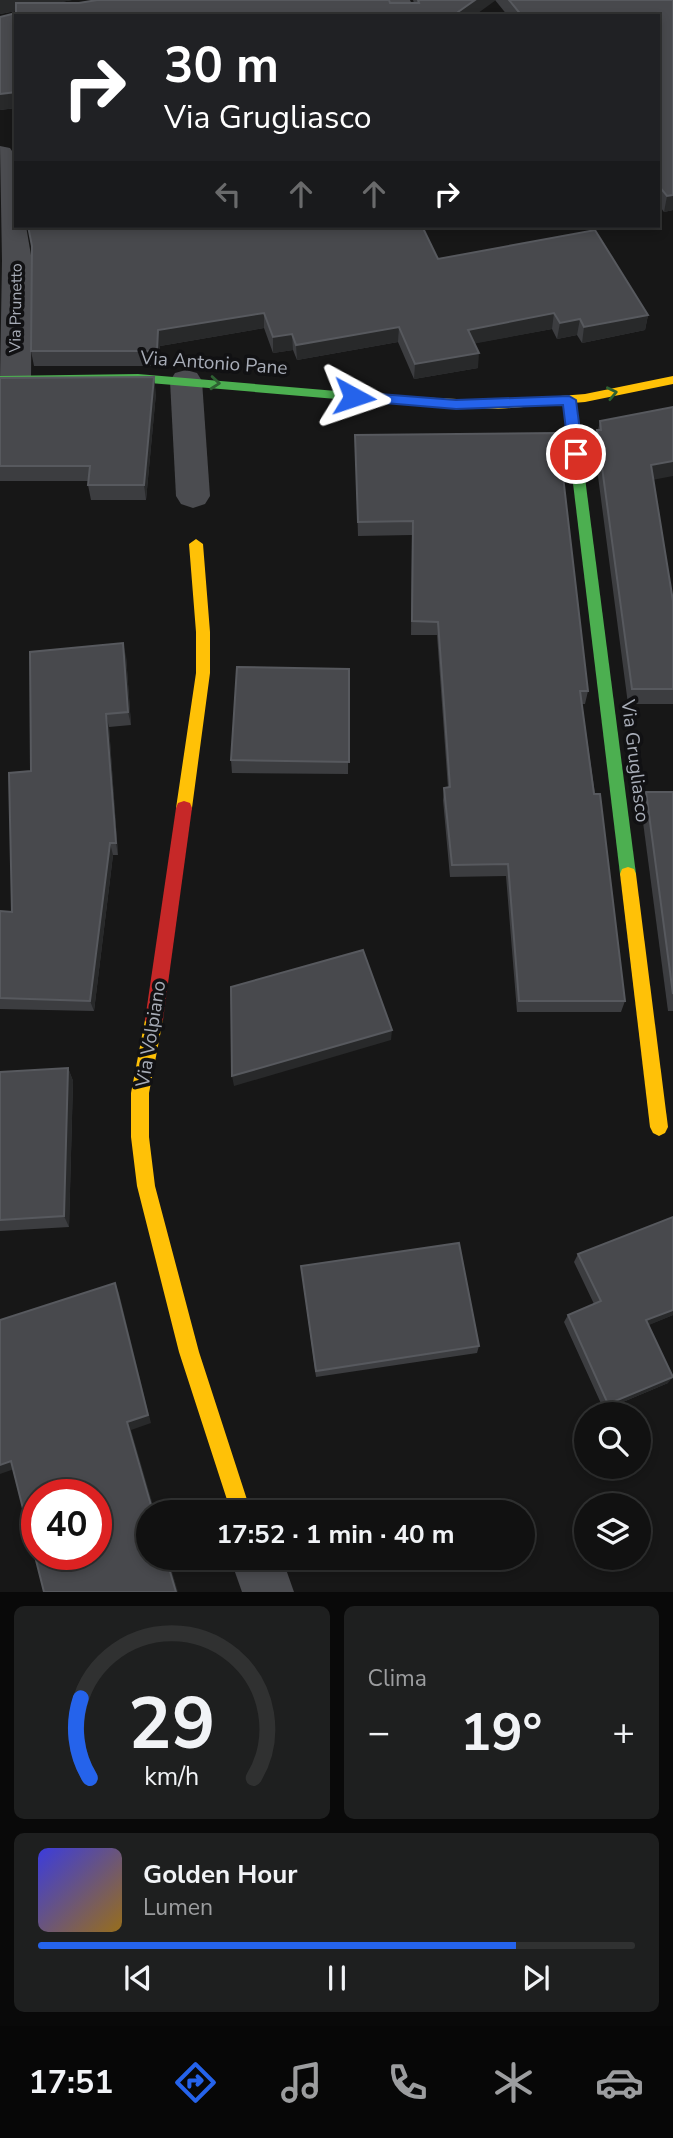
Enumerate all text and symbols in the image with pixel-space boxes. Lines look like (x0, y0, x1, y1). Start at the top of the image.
text: 30 m (164, 32, 279, 99)
icon: right (49, 42, 140, 133)
text: Via Grugliasco (164, 96, 372, 139)
icon: left (209, 175, 247, 213)
icon: ahead (282, 175, 320, 213)
icon: ahead (355, 175, 393, 213)
icon: right (428, 175, 466, 213)
street label: Via Prunetto (4, 263, 28, 354)
street label: Via Antonio Pane (139, 345, 288, 381)
position arrow (317, 360, 391, 434)
one-way arrow (210, 375, 221, 390)
one-way arrow (606, 386, 618, 401)
pin (546, 424, 606, 484)
icon: arrive (557, 435, 595, 473)
street label: Via Grugliasco (614, 697, 655, 824)
street label: Via Volpiano (130, 979, 172, 1090)
map controls (574, 1402, 651, 1570)
button: search (574, 1402, 651, 1479)
speed limit sign: 40 (21, 1479, 112, 1570)
button: layers (574, 1493, 651, 1570)
text: 17:52 · 1 min · 40 m (216, 1517, 455, 1552)
text: Clima (368, 1663, 427, 1694)
text: 29 (128, 1675, 215, 1775)
text: 19° (460, 1697, 542, 1768)
text: − (368, 1707, 390, 1758)
text: + (612, 1707, 635, 1758)
text: km/h (144, 1760, 199, 1794)
text: Golden Hour (143, 1857, 298, 1892)
text: Lumen (143, 1892, 213, 1923)
icon: previous (119, 1959, 157, 1997)
icon: pause (318, 1959, 356, 1997)
icon: next (517, 1959, 555, 1997)
icon: directions (171, 2058, 220, 2107)
icon: music (277, 2058, 326, 2107)
icon: phone (383, 2058, 432, 2107)
icon: climate (489, 2058, 538, 2107)
icon: car (595, 2058, 644, 2107)
text: 17:51 (29, 2061, 113, 2104)

